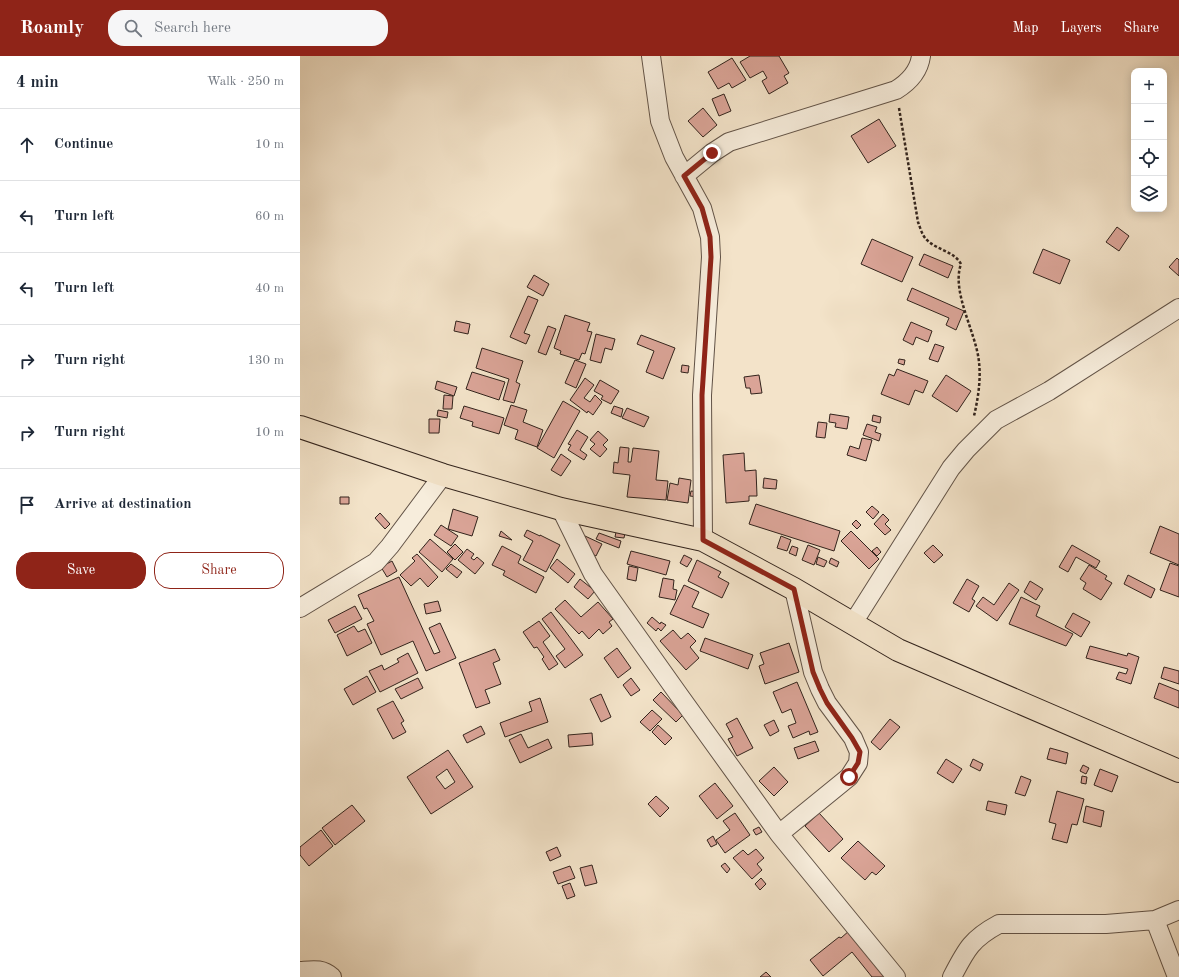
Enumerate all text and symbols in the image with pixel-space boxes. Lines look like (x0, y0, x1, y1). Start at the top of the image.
search box (108, 10, 388, 46)
icon: search (122, 17, 144, 39)
text: Roamly (20, 19, 84, 38)
text: Search here (154, 21, 231, 36)
text: Map (1013, 21, 1039, 35)
text: Layers (1061, 21, 1102, 35)
text: Share (1124, 21, 1159, 35)
map controls (1131, 68, 1167, 212)
button: + (1131, 68, 1167, 104)
text: 4 min (16, 74, 59, 91)
text: Walk · 250 m (207, 75, 284, 88)
button: − (1131, 104, 1167, 140)
icon: ahead (16, 134, 38, 156)
text: Continue (54, 137, 113, 152)
text: 10 m (255, 138, 284, 151)
button: locate (1131, 140, 1167, 176)
route end (703, 144, 721, 162)
button: layers (1131, 176, 1167, 212)
icon: left (16, 206, 38, 228)
text: Turn left (54, 209, 114, 224)
text: 60 m (255, 210, 284, 223)
icon: left (16, 278, 38, 300)
text: Turn left (54, 281, 114, 296)
text: 40 m (255, 282, 284, 295)
icon: right (16, 350, 38, 372)
text: Turn right (54, 353, 125, 368)
text: 130 m (247, 354, 284, 367)
icon: right (16, 422, 38, 444)
text: Turn right (54, 425, 125, 440)
text: 10 m (255, 426, 284, 439)
icon: arrive (16, 494, 38, 516)
text: Arrive at destination (54, 497, 192, 512)
button: Save (16, 552, 146, 589)
button: Share (154, 552, 284, 589)
route start (840, 768, 858, 786)

